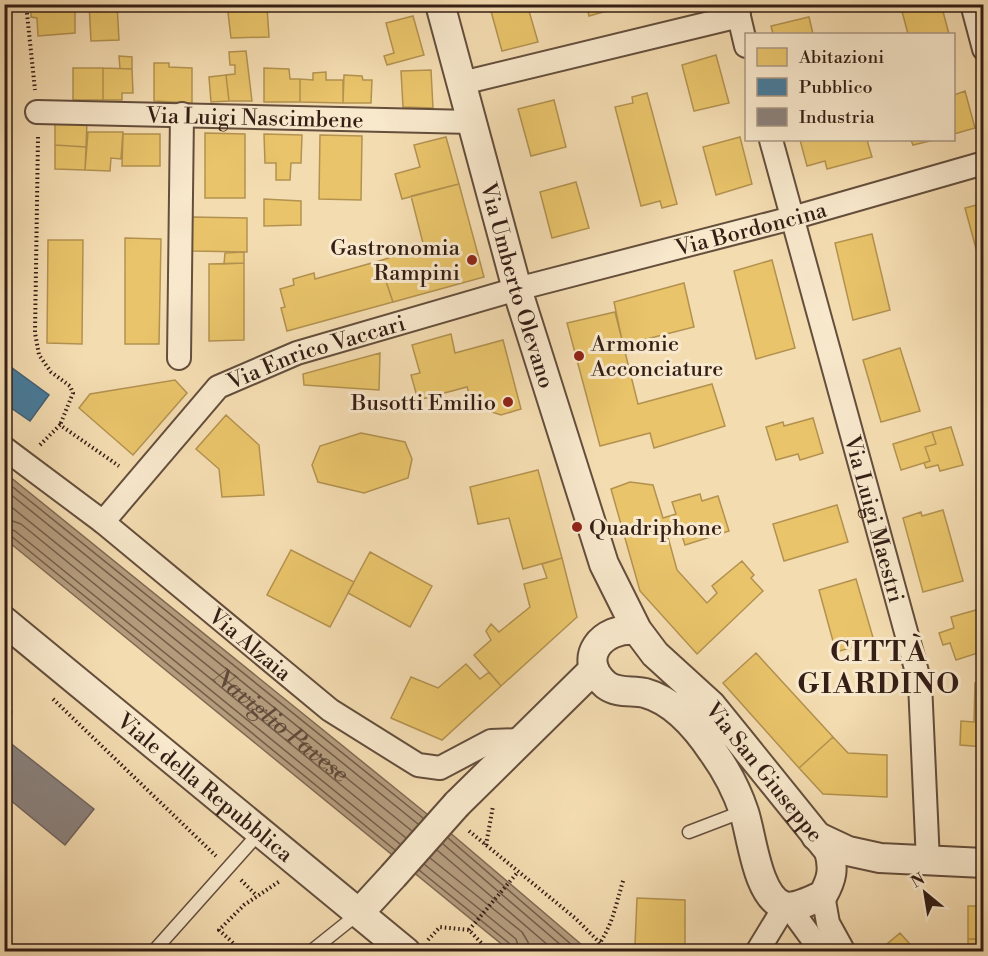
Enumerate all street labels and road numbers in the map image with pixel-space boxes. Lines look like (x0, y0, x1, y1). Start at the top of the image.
street label: Via Luigi Nascimbene (145, 102, 364, 135)
street label: Via Umberto Olevano (474, 179, 560, 392)
street label: Via Bordoncina (672, 197, 831, 263)
street label: Via Enrico Vaccari (223, 310, 409, 397)
street label: Via Luigi Maestri (838, 432, 909, 606)
street label: Via Alzaia (202, 603, 297, 688)
street label: Via San Giuseppe (699, 696, 828, 848)
street label: Viale della Repubblica (110, 707, 299, 869)

